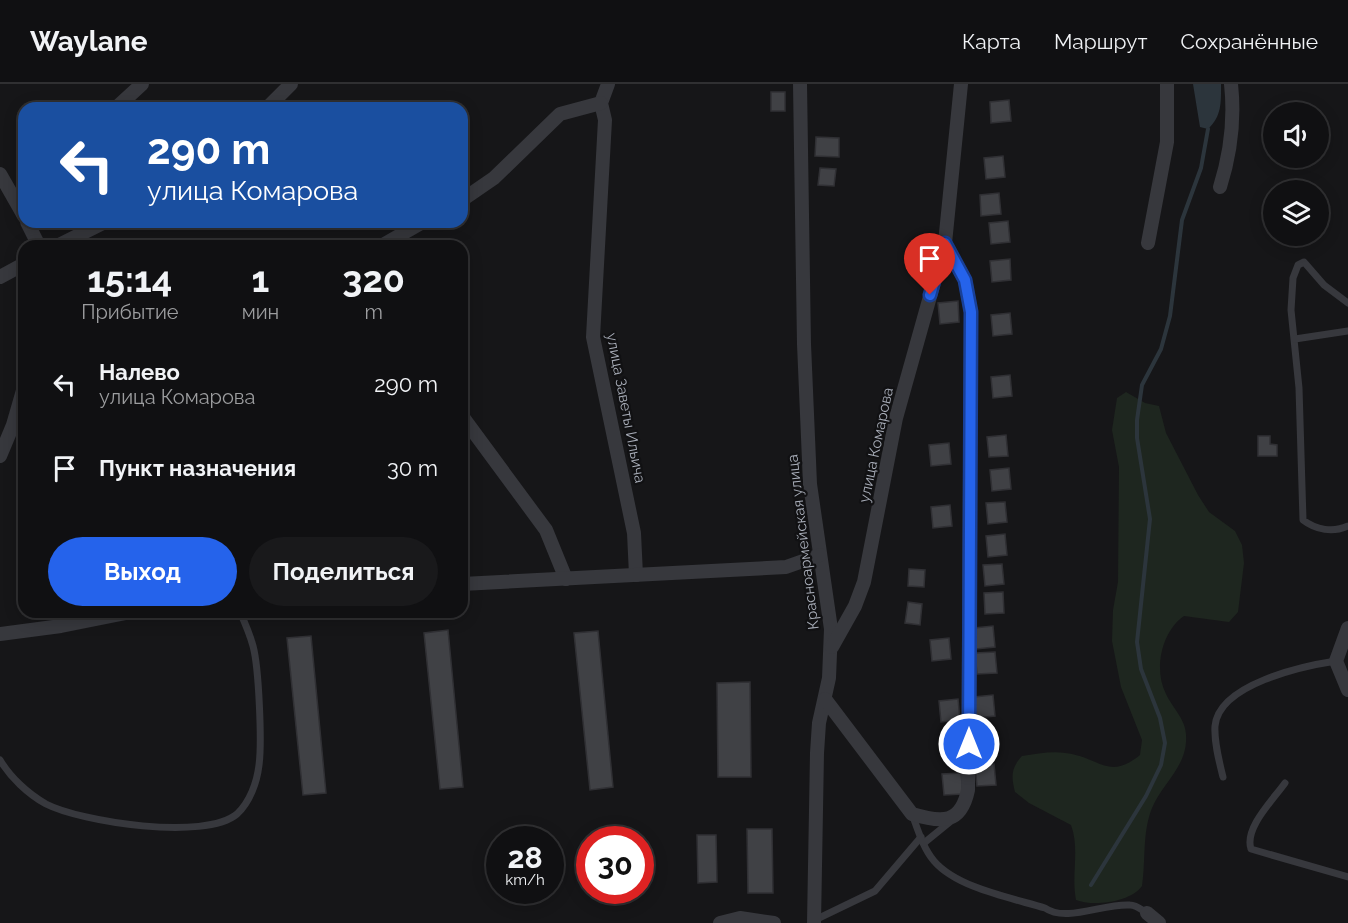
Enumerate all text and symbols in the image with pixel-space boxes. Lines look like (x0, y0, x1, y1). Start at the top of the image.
text: Waylane (30, 25, 147, 58)
text: Карта (962, 29, 1021, 54)
text: Маршрут (1054, 29, 1147, 54)
text: Сохранённые (1180, 29, 1318, 54)
map controls (1263, 102, 1329, 246)
button: sound (1263, 102, 1329, 168)
text: 290 m (147, 125, 270, 174)
icon: left (48, 126, 126, 204)
text: улица Комарова (147, 175, 358, 206)
button: layers (1263, 180, 1329, 246)
pin (904, 233, 955, 295)
icon: arrive (913, 242, 946, 275)
text: 15:14 (87, 258, 172, 300)
text: 1 (252, 258, 269, 300)
text: 320 (342, 258, 405, 300)
text: Прибытие (81, 300, 179, 324)
text: мин (242, 300, 279, 324)
text: m (364, 300, 383, 324)
street label: улица Заветы Ильича (603, 331, 649, 485)
text: Налево (99, 359, 180, 385)
icon: left (48, 368, 81, 401)
text: 290 m (374, 371, 438, 397)
text: улица Комарова (99, 385, 255, 409)
street label: улица Комарова (855, 386, 897, 504)
icon: arrive (48, 452, 81, 485)
street label: Красноармейская улица (783, 453, 823, 631)
text: Пункт назначения (99, 455, 296, 481)
text: 30 m (387, 455, 438, 481)
button: Выход (48, 537, 237, 606)
button: Поделиться (249, 537, 438, 606)
position arrow (937, 712, 1001, 776)
speed limit sign: 30 (576, 826, 654, 904)
text: 28 (507, 840, 543, 875)
text: km/h (505, 871, 545, 889)

